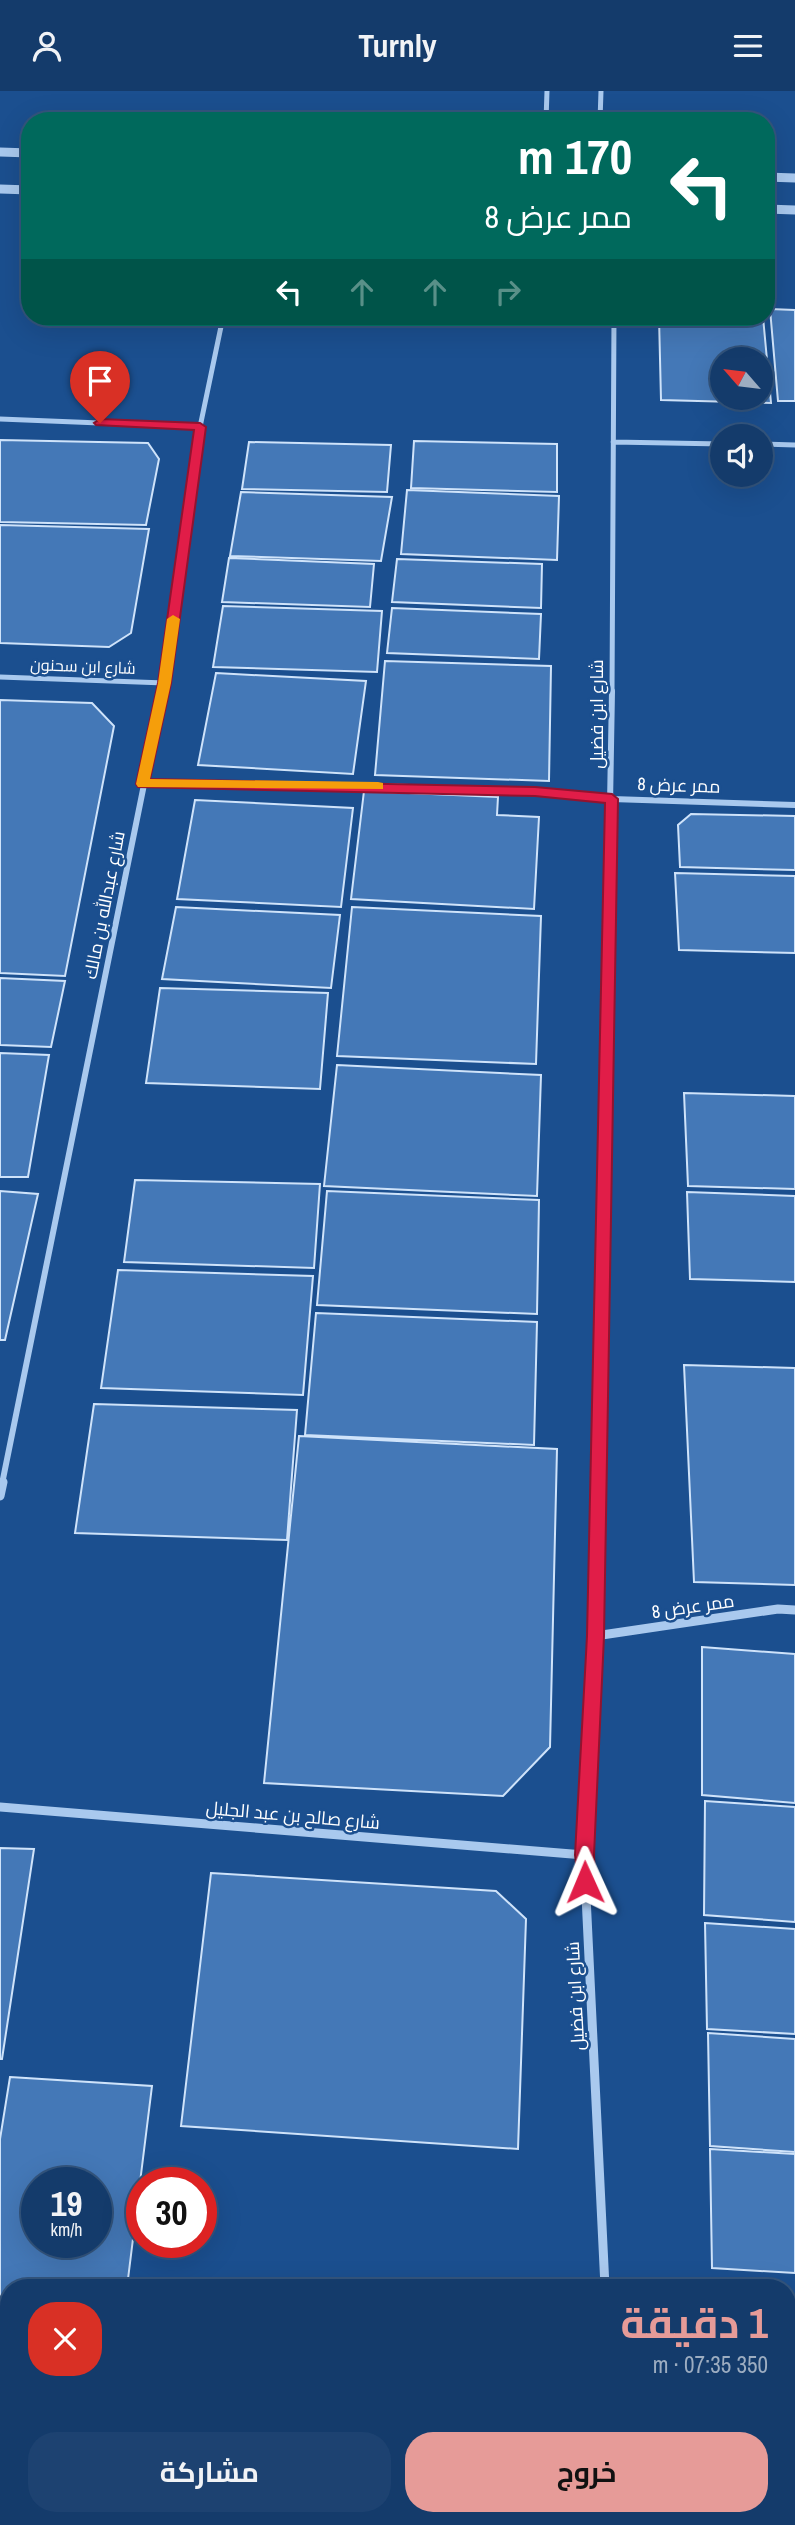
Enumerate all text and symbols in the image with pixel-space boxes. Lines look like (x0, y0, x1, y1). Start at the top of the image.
text: Turnly (358, 24, 437, 67)
icon: person (28, 27, 66, 65)
icon: menu (729, 27, 767, 65)
text: 170 m (518, 123, 632, 189)
icon: left (656, 140, 747, 231)
text: ممر عرض 8 (484, 195, 632, 238)
icon: left (270, 273, 308, 311)
icon: ahead (343, 273, 381, 311)
icon: ahead (416, 273, 454, 311)
icon: right (489, 273, 527, 311)
north arrow (710, 347, 774, 409)
map controls (710, 347, 773, 487)
pin (70, 351, 130, 423)
icon: arrive (81, 362, 119, 400)
button: sound (710, 424, 773, 487)
street label: شارع ابن سحنون (30, 653, 136, 680)
street label: شارع ابن فضيل (584, 659, 609, 769)
street label: ممر عرض 8 (637, 771, 721, 799)
street label: شارع عبدالله بن مالك (77, 829, 131, 981)
street label: ممر عرض 8 (650, 1588, 736, 1624)
street label: شارع صالح بن عبد الجليل (205, 1795, 381, 1835)
position arrow (548, 1845, 622, 1919)
street label: شارع ابن فضيل (560, 1941, 590, 2051)
speed limit sign: 30 (126, 2167, 217, 2258)
text: 19 (51, 2180, 82, 2227)
text: km/h (51, 2217, 83, 2242)
text: 1 دقيقة (621, 2295, 768, 2351)
button: close (28, 2302, 102, 2376)
text: 350 m · 07:35 (653, 2349, 768, 2380)
button: مشاركة (28, 2432, 391, 2512)
button: خروج (405, 2432, 768, 2512)

